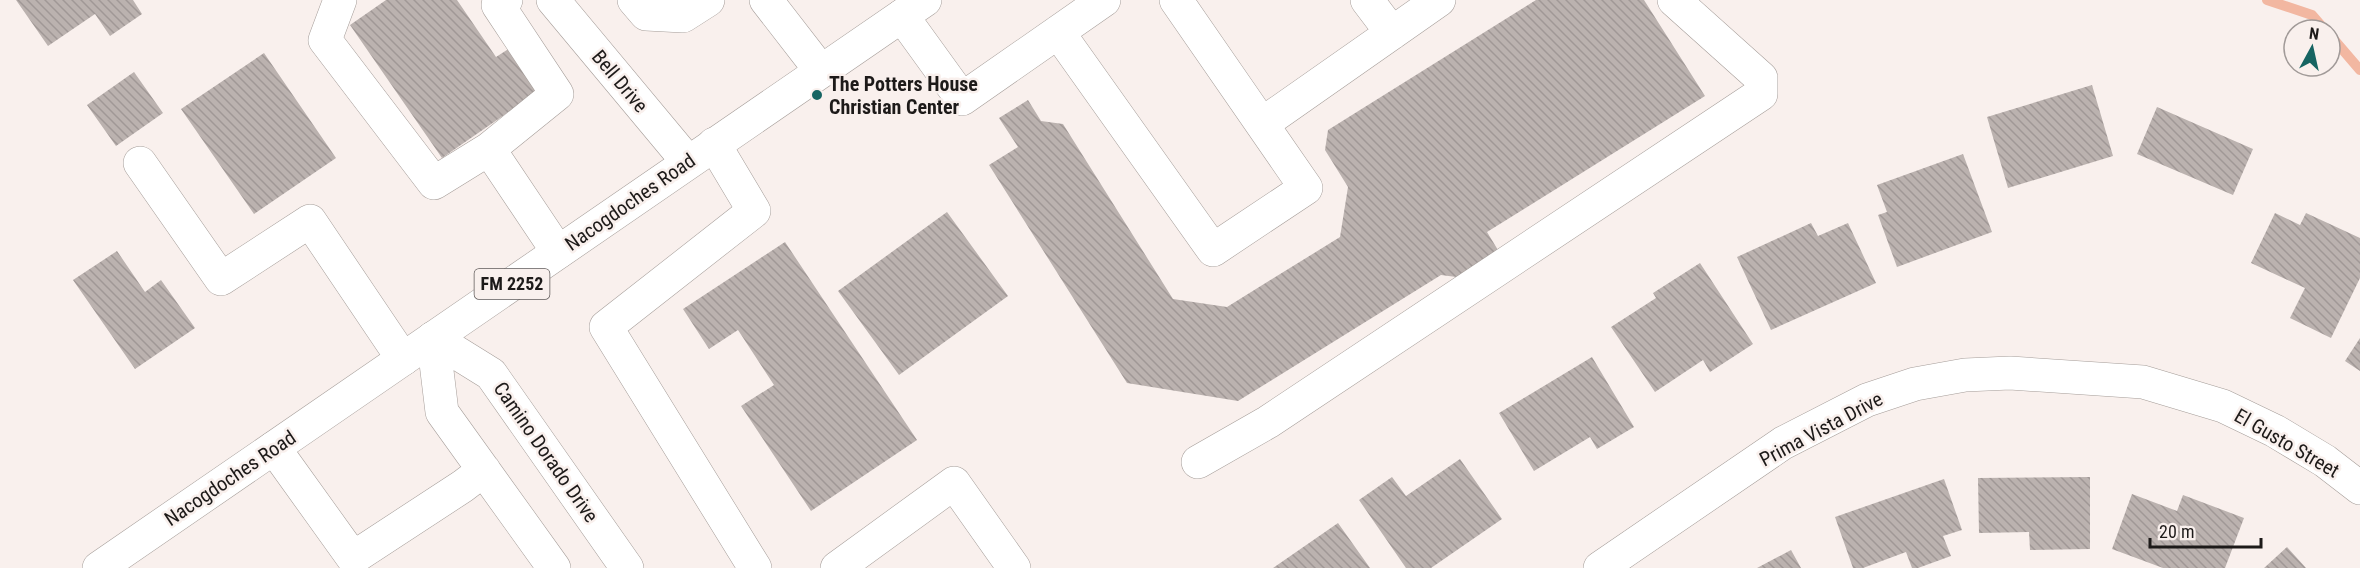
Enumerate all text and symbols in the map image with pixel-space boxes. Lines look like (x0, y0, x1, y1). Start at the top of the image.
north arrow (2282, 18, 2342, 78)
text: N (2308, 24, 2320, 44)
street label: Bell Drive (587, 45, 653, 117)
place label: The Potters House Christian Center (829, 72, 978, 119)
marker: The Potters House Christian Center (810, 88, 824, 102)
street label: Nacogdoches Road (560, 148, 700, 256)
road number: FM 2252 (474, 269, 550, 299)
street label: Camino Dorado Drive (489, 377, 603, 527)
street label: Prima Vista Drive (1755, 386, 1887, 472)
street label: El Gusto Street (2230, 403, 2344, 483)
street label: Nacogdoches Road (160, 425, 300, 531)
scale bar (2150, 511, 2261, 549)
text: 20 m (2159, 521, 2194, 542)

